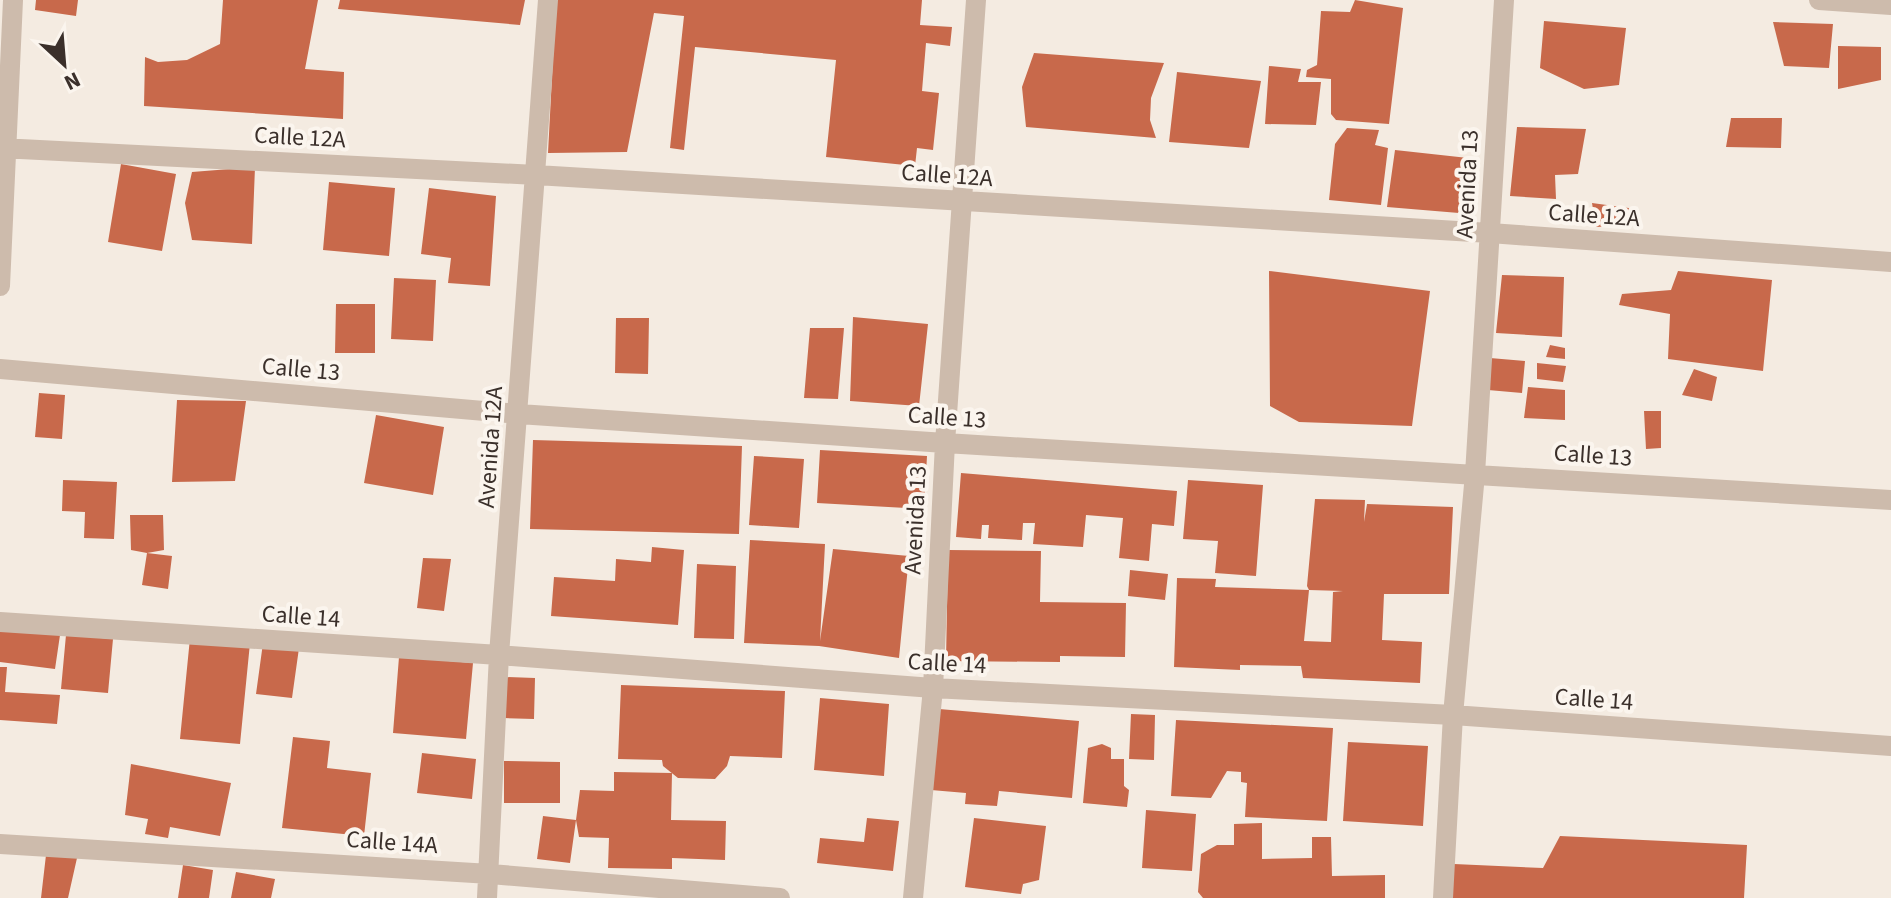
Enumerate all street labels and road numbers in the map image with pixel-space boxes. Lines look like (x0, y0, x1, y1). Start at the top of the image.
street label: Calle 12A (253, 118, 347, 157)
street label: Avenida 13 (1447, 129, 1488, 239)
street label: Calle 12A (900, 155, 994, 196)
street label: Calle 12A (1547, 195, 1641, 236)
street label: Calle 13 (260, 349, 342, 390)
street label: Avenida 12A (469, 385, 512, 509)
street label: Calle 13 (907, 397, 987, 438)
street label: Calle 13 (1553, 435, 1633, 476)
street label: Avenida 13 (895, 465, 936, 575)
street label: Calle 14 (261, 596, 341, 637)
street label: Calle 14 (907, 644, 987, 683)
street label: Calle 14 (1554, 679, 1634, 720)
street label: Calle 14A (345, 822, 439, 863)

